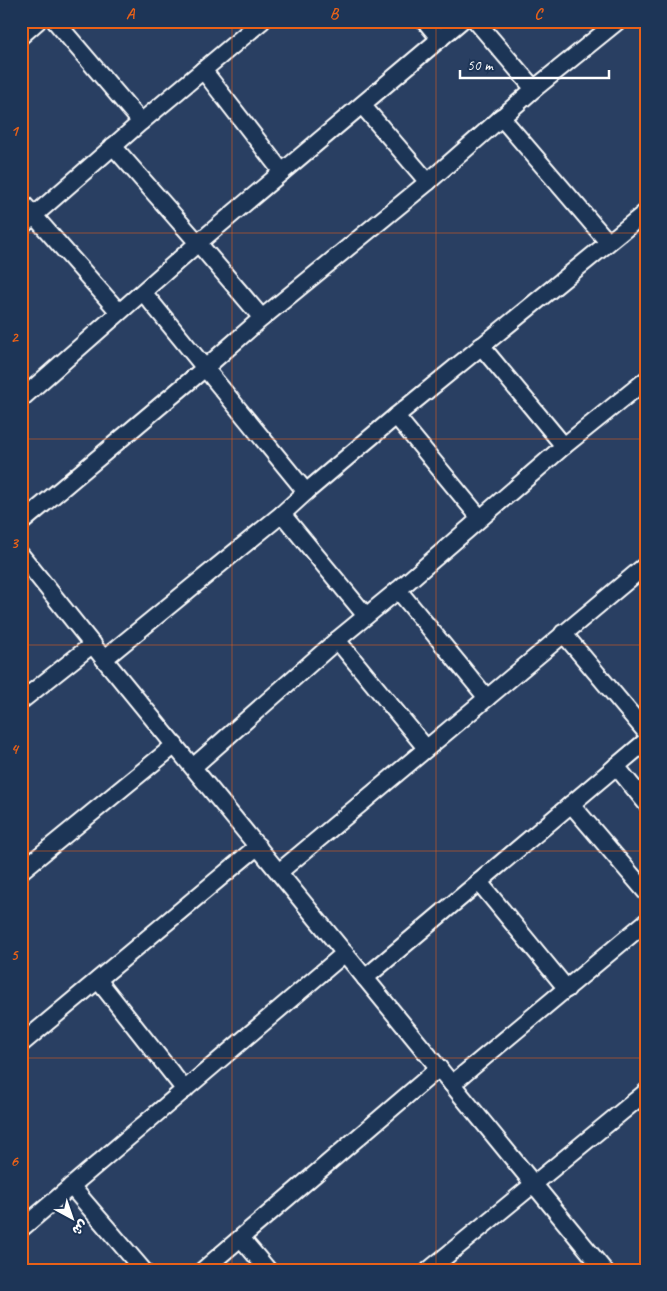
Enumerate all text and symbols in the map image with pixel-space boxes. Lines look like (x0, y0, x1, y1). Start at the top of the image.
text: A (126, 4, 136, 24)
text: B (330, 4, 340, 24)
text: C (534, 4, 544, 24)
scale bar (460, 48, 608, 80)
text: 50 m (467, 56, 494, 75)
text: 1 (10, 121, 19, 141)
text: 2 (10, 327, 19, 347)
text: 3 (10, 533, 19, 553)
text: 4 (10, 739, 19, 759)
text: 5 (11, 945, 20, 965)
text: 6 (10, 1151, 19, 1171)
north arrow (48, 1194, 98, 1244)
text: ش (69, 1216, 91, 1239)

